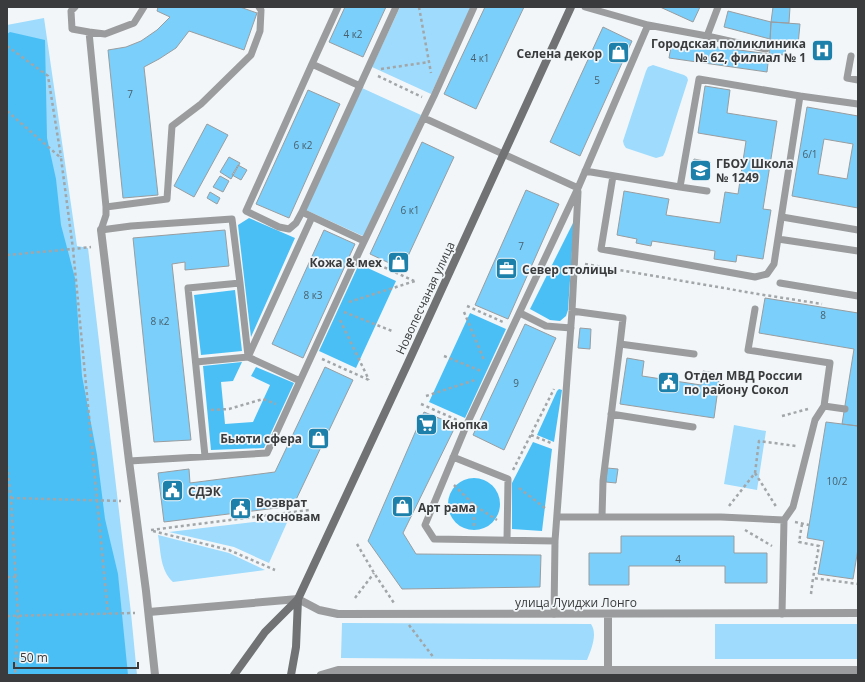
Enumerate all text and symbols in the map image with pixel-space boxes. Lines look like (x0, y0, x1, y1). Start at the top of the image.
house number: 4 к2 (343, 27, 363, 41)
place label: Городская поликлиника № 62, филиал № 1 (651, 35, 806, 66)
hospital icon: Городская поликлиника № 62, филиал № 1 (809, 37, 835, 63)
shop icon: Селена декор (605, 40, 631, 66)
place label: Селена декор (517, 45, 602, 62)
house number: 4 к1 (470, 51, 490, 65)
house number: 5 (594, 73, 600, 87)
house number: 7 (127, 87, 133, 101)
house number: 6 к2 (293, 138, 313, 152)
house number: 6/1 (802, 147, 818, 161)
place label: ГБОУ Школа № 1249 (716, 155, 794, 186)
school or university icon: ГБОУ Школа № 1249 (688, 157, 714, 183)
house number: 6 к1 (400, 203, 420, 217)
street label: Новопесчаная улица (391, 239, 459, 357)
house number: 7 (518, 239, 524, 253)
shop icon: Кожа & мех (385, 249, 411, 275)
place label: Кожа & мех (309, 254, 382, 271)
office icon: Север столицы (493, 256, 519, 282)
place label: Север столицы (522, 261, 617, 278)
house number: 8 к3 (303, 288, 323, 302)
house number: 8 (820, 308, 826, 322)
house number: 8 к2 (150, 314, 170, 328)
place label: Отдел МВД России по району Сокол (684, 367, 802, 398)
public building icon: Отдел МВД России по району Сокол (655, 369, 681, 395)
house number: 9 (513, 376, 519, 390)
supermarket icon: Кнопка (413, 411, 439, 437)
place label: Кнопка (442, 416, 488, 433)
shop icon: Бьюти сфера (305, 425, 331, 451)
place label: Бьюти сфера (220, 430, 302, 447)
house number: 10/2 (827, 474, 848, 488)
public building icon: СДЭК (160, 478, 186, 504)
place label: СДЭК (188, 483, 222, 500)
place label: Возврат к основам (256, 494, 320, 525)
shop icon: Арт рама (390, 494, 416, 520)
public building icon: Возврат к основам (227, 496, 253, 522)
place label: Арт рама (418, 499, 476, 516)
house number: 4 (675, 552, 681, 566)
street label: улица Луиджи Лонго (515, 594, 637, 611)
scale bar (14, 644, 138, 670)
text: 50 m (20, 649, 48, 666)

